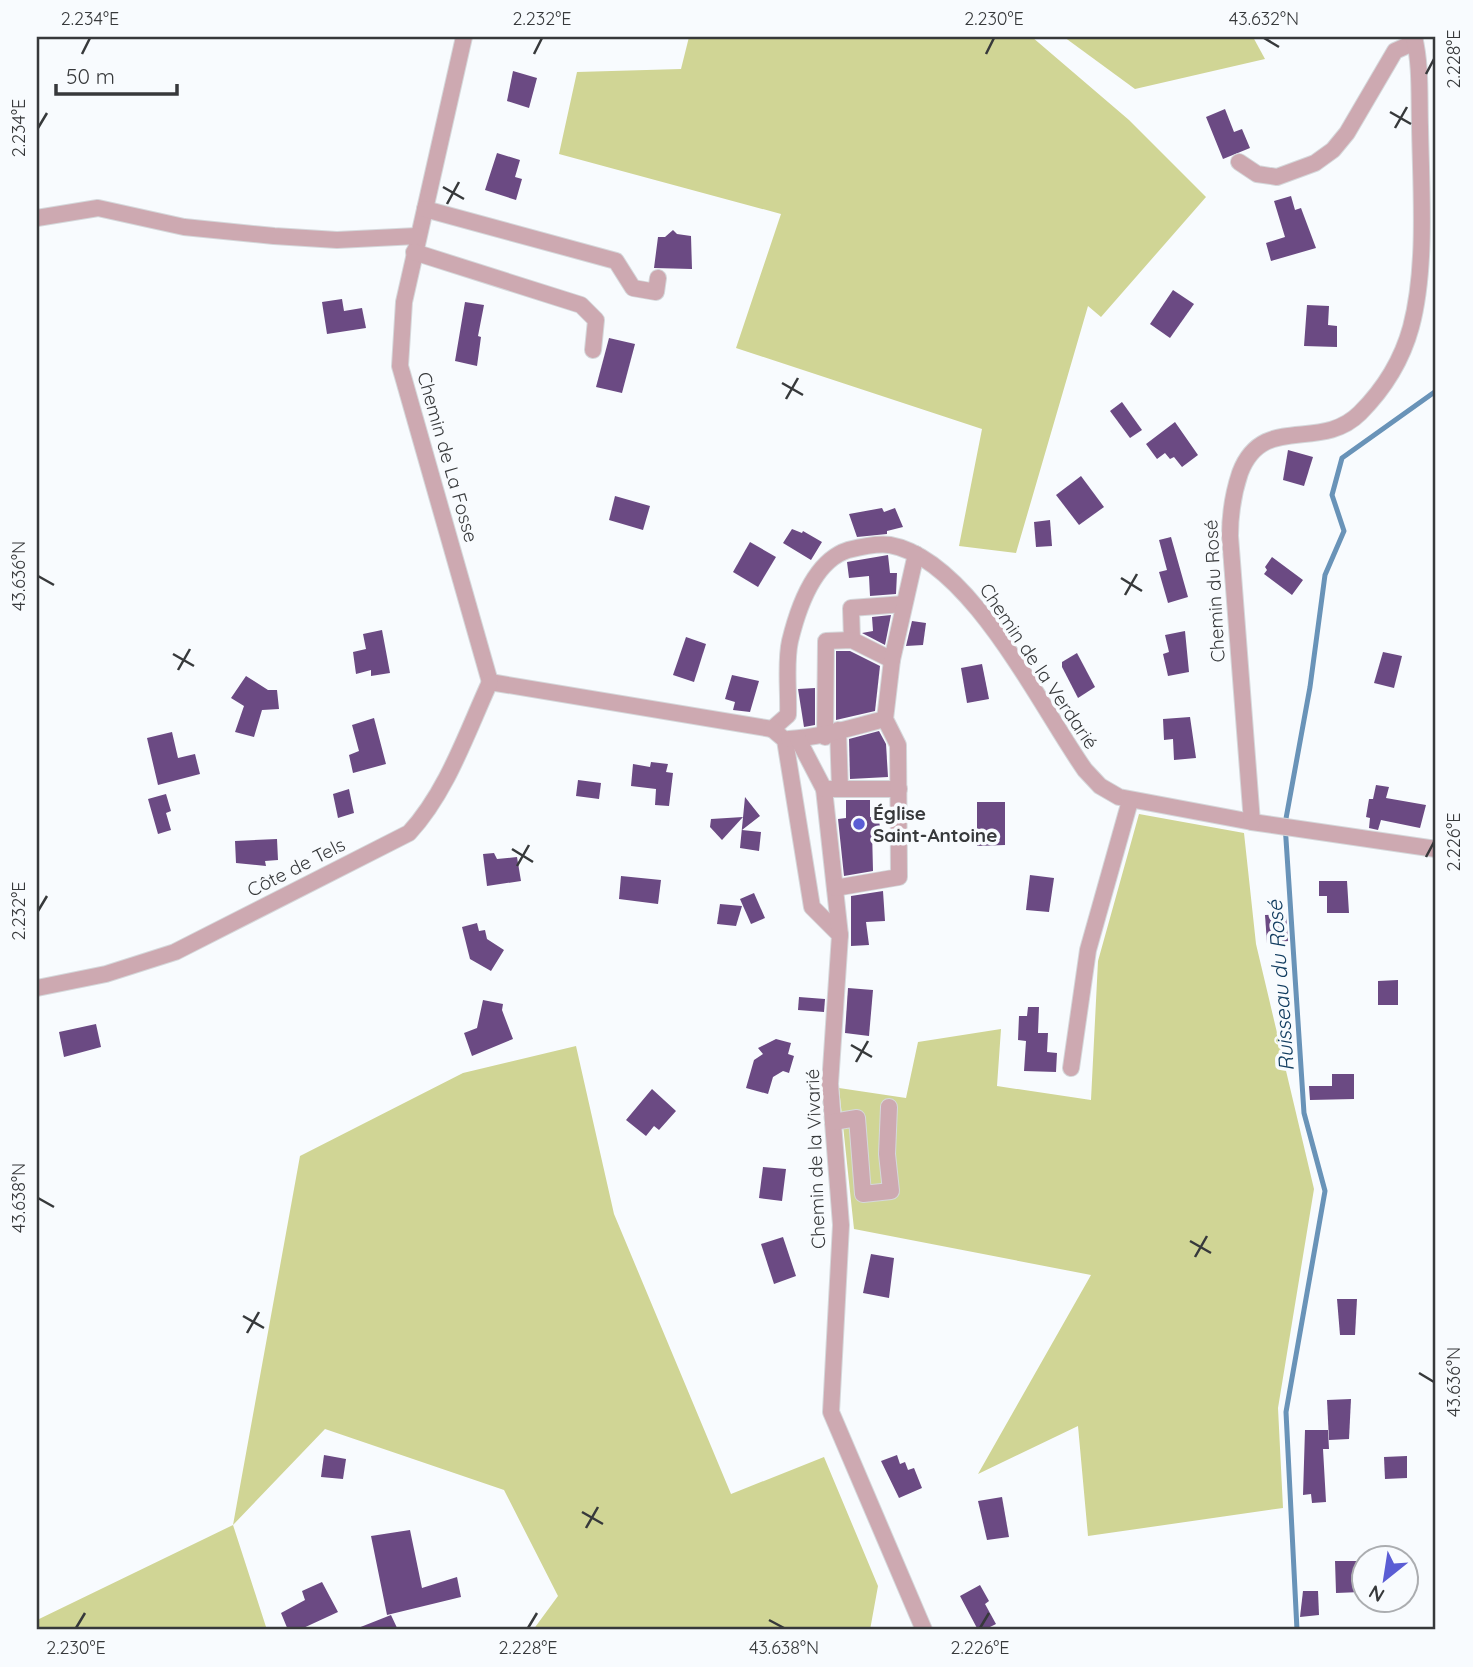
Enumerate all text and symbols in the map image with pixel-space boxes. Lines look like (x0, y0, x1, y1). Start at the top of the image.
text: 2.234°E (61, 7, 119, 30)
text: 2.232°E (513, 7, 571, 30)
text: 2.230°E (964, 7, 1024, 30)
text: 43.632°N (1229, 7, 1299, 30)
text: 2.228°E (1442, 29, 1465, 89)
scale bar (56, 52, 177, 96)
text: 50 m (66, 63, 115, 89)
text: 2.234°E (7, 99, 30, 157)
street label: Chemin de La Fosse (412, 369, 484, 545)
street label: Chemin du Rosé (1198, 519, 1230, 663)
text: 43.636°N (7, 541, 30, 611)
street label: Chemin de la Verdarié (975, 578, 1103, 754)
place label: Église Saint-Antoine (873, 801, 997, 847)
text: 2.226°E (1442, 812, 1465, 872)
marker: Église Saint-Antoine (851, 816, 867, 832)
street label: Côte de Tels (243, 832, 349, 902)
text: 2.232°E (7, 882, 30, 940)
water label: Ruisseau du Rosé (1261, 899, 1299, 1072)
street label: Chemin de la Vivarié (800, 1068, 830, 1250)
text: 43.638°N (7, 1163, 30, 1233)
text: 43.636°N (1442, 1347, 1465, 1417)
north arrow (1350, 1544, 1420, 1614)
text: N (1364, 1580, 1389, 1608)
text: 2.230°E (46, 1636, 106, 1659)
text: 2.228°E (498, 1636, 558, 1659)
text: 43.638°N (749, 1636, 819, 1659)
text: 2.226°E (950, 1636, 1010, 1659)

